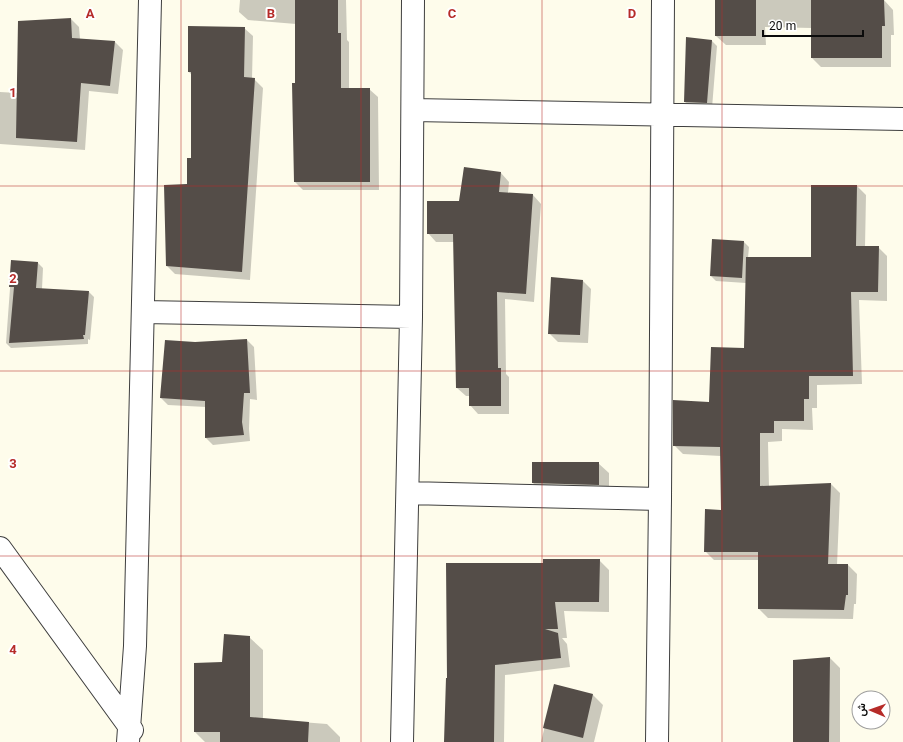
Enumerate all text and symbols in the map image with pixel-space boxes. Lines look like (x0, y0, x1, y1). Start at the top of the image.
text: A (86, 5, 95, 25)
text: B (267, 5, 275, 25)
text: C (448, 5, 457, 25)
text: D (628, 5, 636, 25)
scale bar (763, 12, 863, 38)
text: 20 m (769, 18, 796, 36)
text: 1 (9, 84, 17, 104)
text: 2 (9, 270, 17, 290)
text: 3 (9, 455, 17, 475)
text: 4 (9, 641, 17, 661)
north arrow (851, 690, 891, 730)
text: ش (854, 703, 871, 717)

